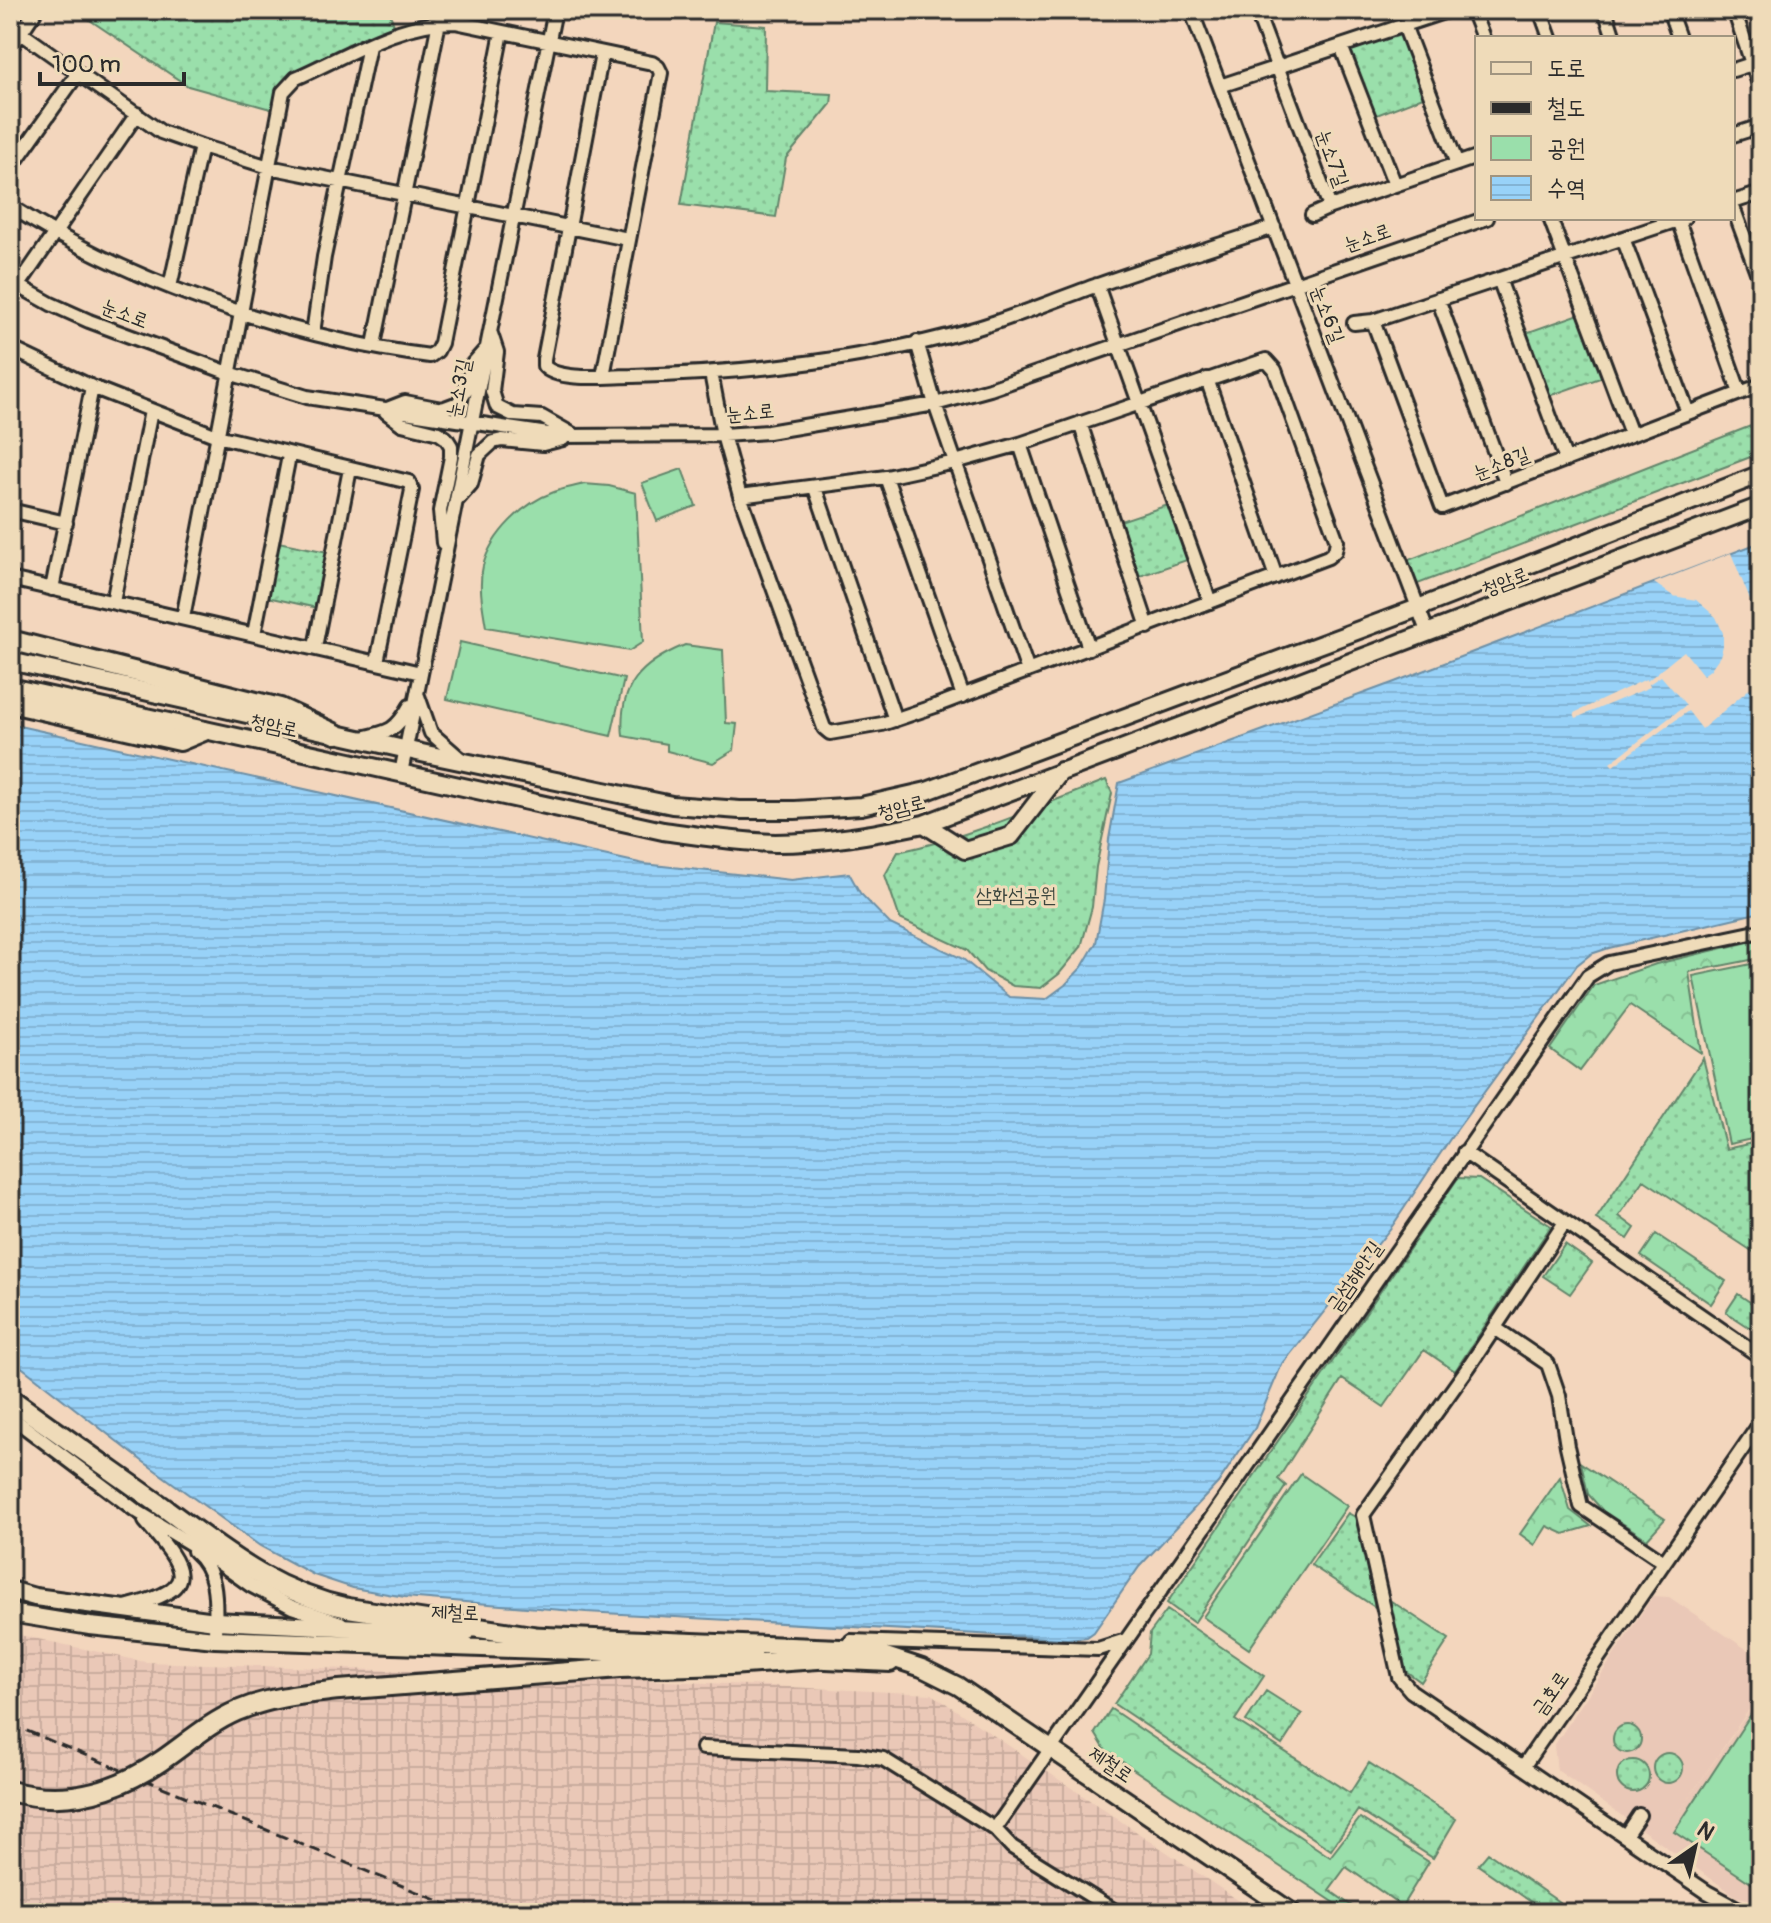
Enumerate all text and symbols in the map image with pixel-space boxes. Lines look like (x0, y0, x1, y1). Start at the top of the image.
scale bar (40, 36, 184, 86)
legend (1475, 36, 1735, 220)
text: 100 m (52, 50, 121, 79)
text: 도로 (1547, 54, 1586, 83)
text: 철도 (1547, 94, 1586, 123)
street label: 눈소7길 (1311, 126, 1354, 190)
text: 공원 (1547, 134, 1586, 163)
text: 수역 (1547, 174, 1586, 203)
street label: 눈소로 (1340, 218, 1394, 257)
street label: 눈소6길 (1305, 282, 1350, 347)
street label: 눈소로 (98, 293, 152, 334)
street label: 눈소3길 (441, 357, 476, 420)
street label: 눈소로 (725, 398, 775, 427)
street label: 눈소8길 (1469, 441, 1533, 486)
street label: 청암로 (1478, 561, 1532, 602)
street label: 청암로 (248, 708, 300, 743)
street label: 청암로 (875, 790, 928, 825)
park label: 삼화섬공원 (976, 883, 1056, 908)
street label: 금섬해안길 (1321, 1236, 1388, 1316)
street label: 제철로 (430, 1599, 480, 1626)
street label: 금호로 (1526, 1666, 1574, 1720)
street label: 제철로 (1084, 1741, 1138, 1788)
north arrow (1655, 1807, 1735, 1887)
text: N (1692, 1815, 1720, 1847)

